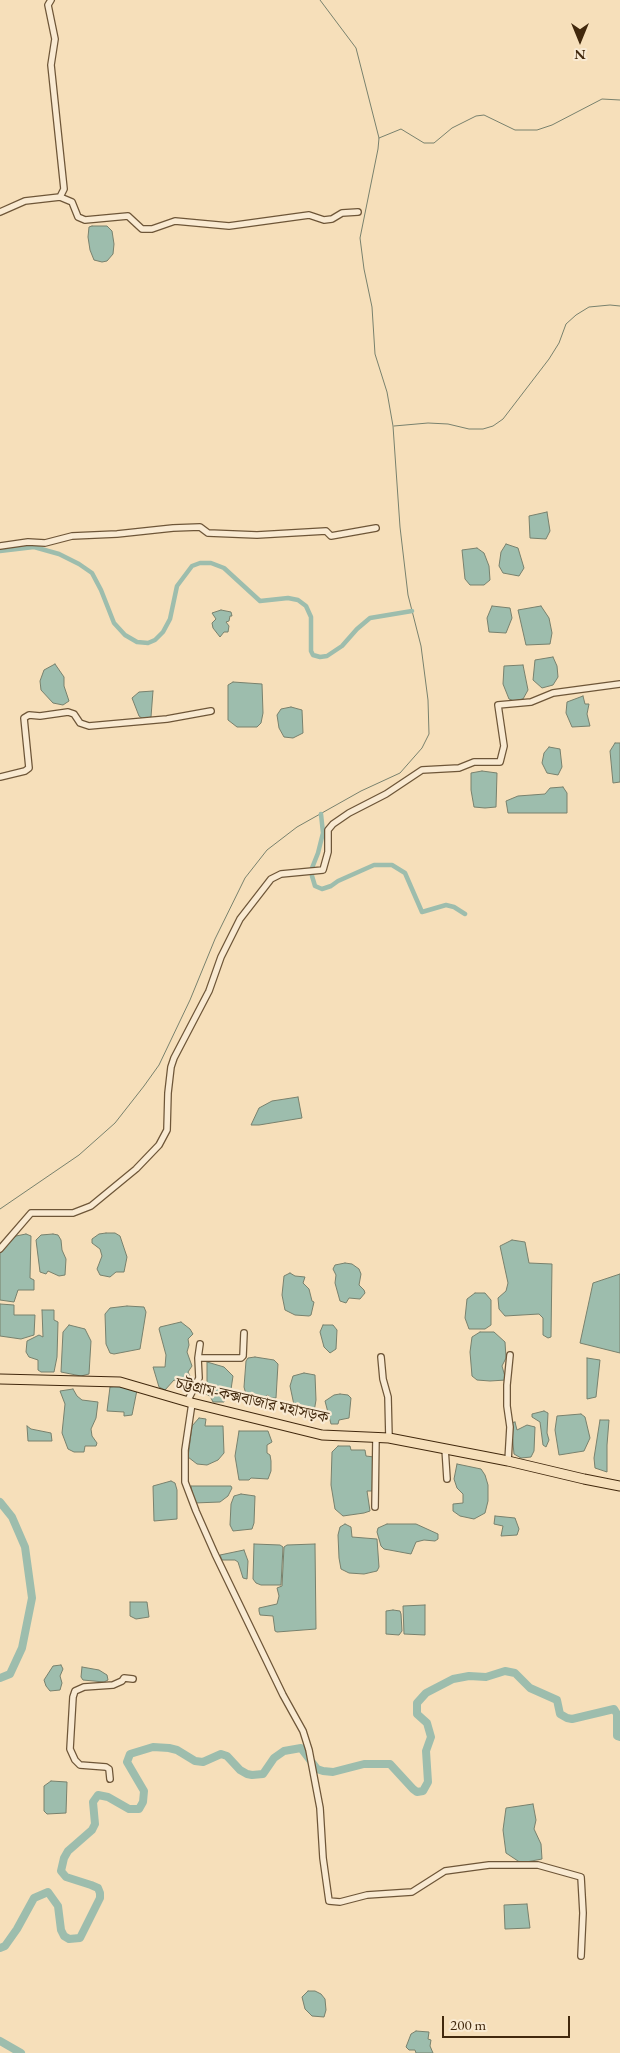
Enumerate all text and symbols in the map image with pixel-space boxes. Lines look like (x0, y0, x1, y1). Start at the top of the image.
north arrow (555, 15, 605, 65)
text: N (574, 46, 586, 64)
street label: চট্টগ্রাম-কক্সবাজার মহাসড়ক (174, 1374, 330, 1428)
scale bar (445, 2006, 572, 2038)
text: 200 m (450, 2015, 486, 2034)

